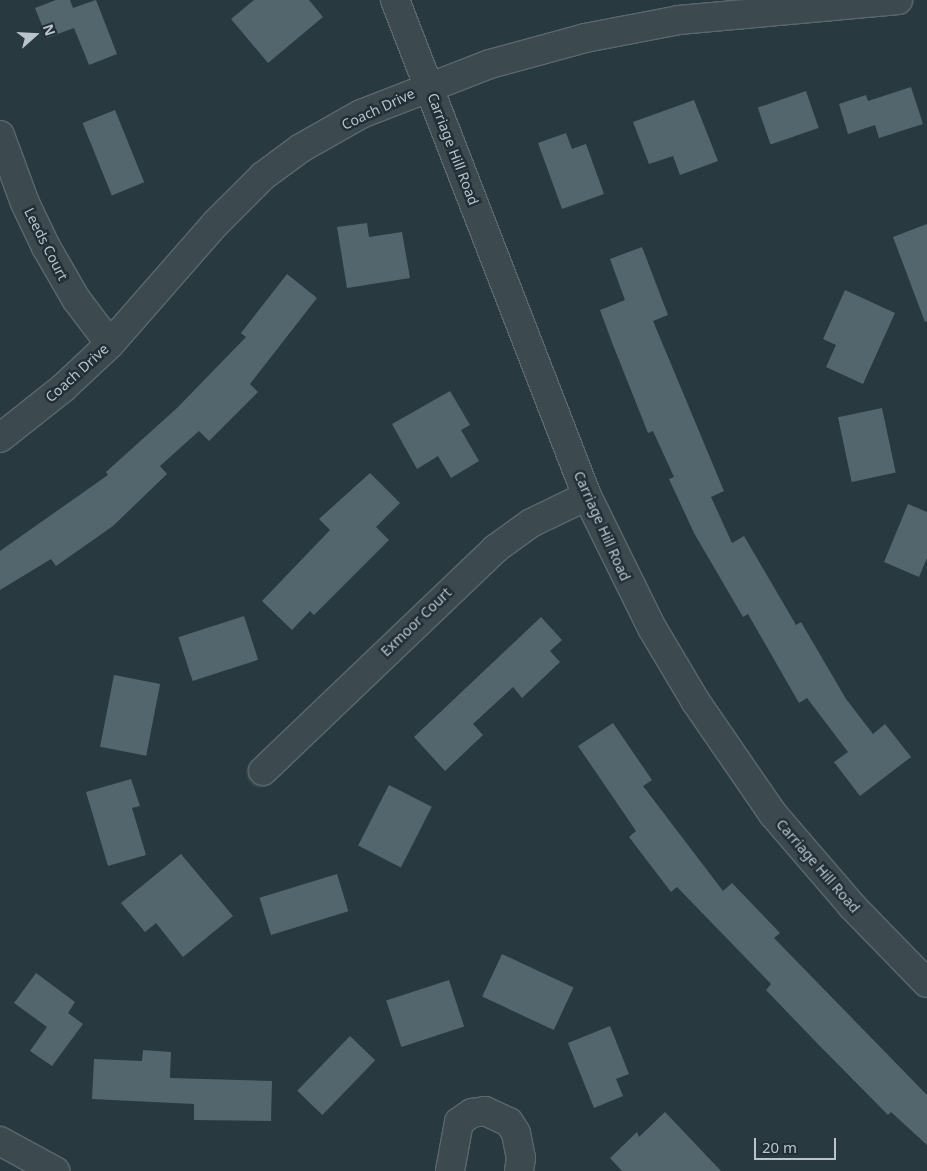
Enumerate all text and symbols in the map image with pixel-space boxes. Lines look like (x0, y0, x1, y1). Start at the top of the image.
north arrow (10, 10, 60, 60)
text: N (39, 21, 60, 38)
street label: Coach Drive (339, 85, 417, 133)
street label: Carriage Hill Road (424, 91, 482, 207)
street label: Leeds Court (21, 205, 71, 283)
street label: Coach Drive (42, 340, 112, 406)
street label: Carriage Hill Road (570, 469, 634, 583)
street label: Exmoor Court (377, 584, 455, 660)
street label: Carriage Hill Road (773, 816, 863, 916)
scale bar (757, 1128, 840, 1160)
text: 20 m (762, 1137, 797, 1157)

